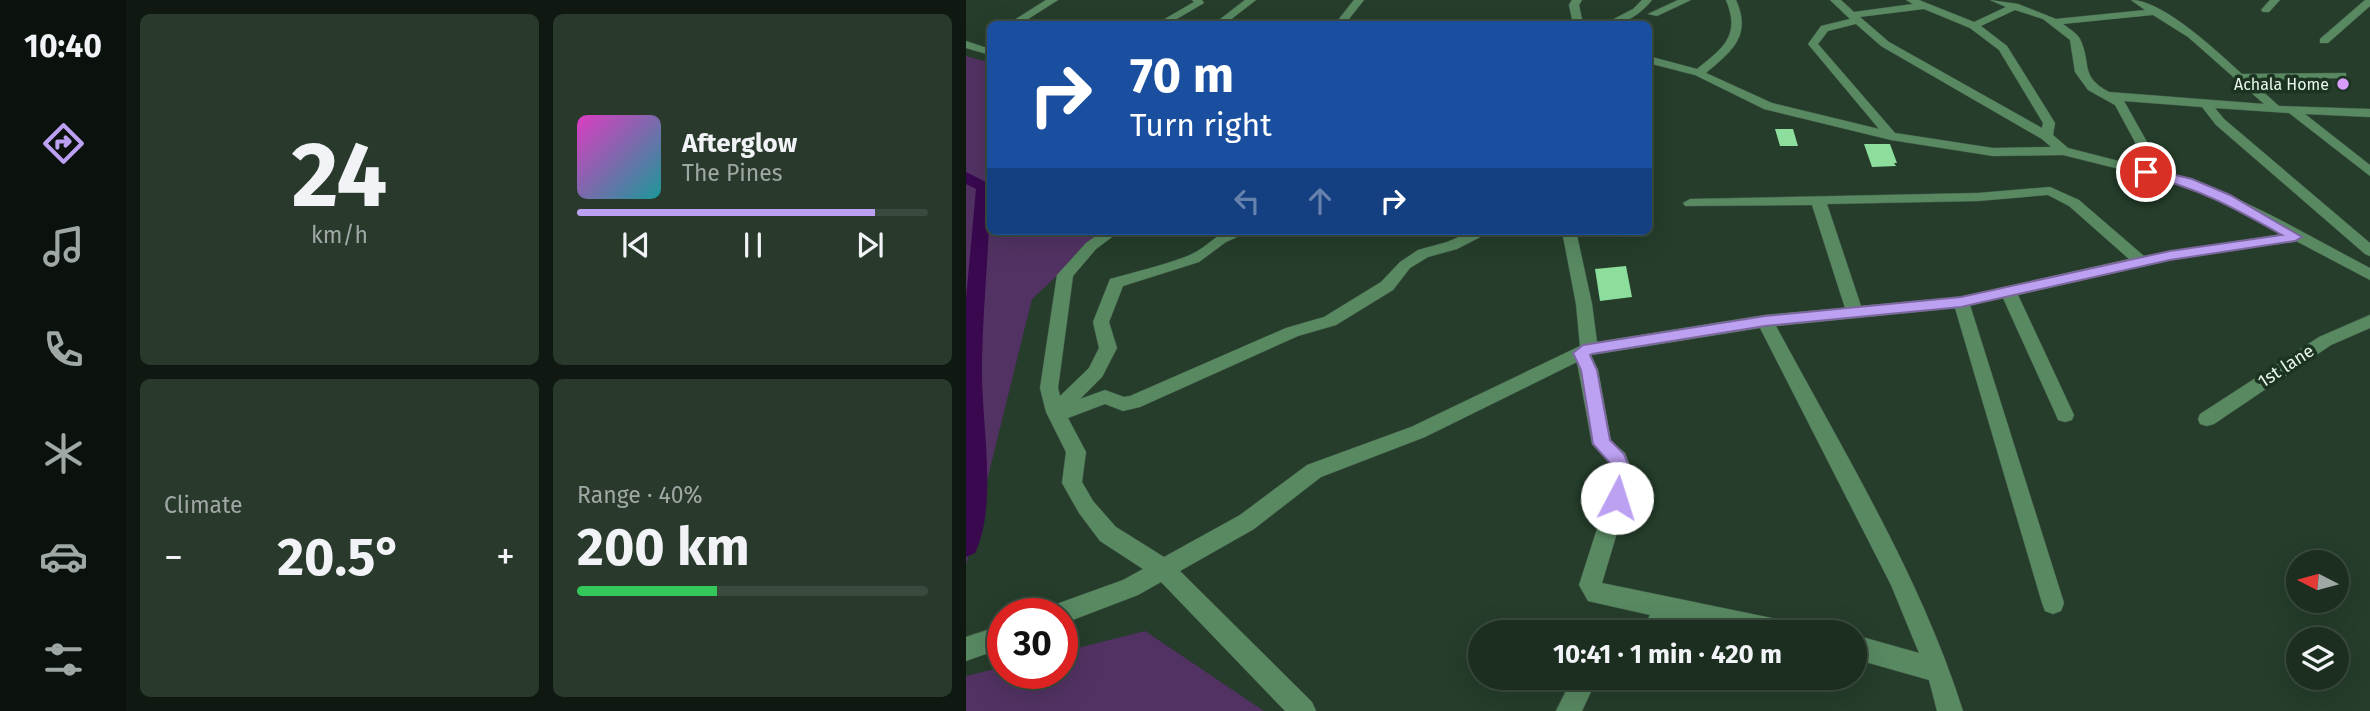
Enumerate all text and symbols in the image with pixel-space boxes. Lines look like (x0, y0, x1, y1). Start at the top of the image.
text: 10:40 (24, 27, 102, 65)
text: 70 m (1130, 46, 1234, 105)
icon: right (1015, 49, 1106, 140)
place label: Achala Home (2234, 75, 2329, 94)
marker: Achala Home (2335, 76, 2351, 92)
text: Turn right (1130, 106, 1272, 144)
icon: directions (39, 119, 88, 168)
text: 24 (292, 121, 387, 230)
text: Afterglow (682, 128, 797, 159)
pin (2116, 142, 2176, 202)
icon: arrive (2127, 153, 2165, 191)
text: The Pines (682, 159, 783, 187)
icon: left (1228, 182, 1266, 220)
icon: ahead (1301, 182, 1339, 220)
icon: right (1374, 182, 1412, 220)
text: km/h (311, 221, 368, 249)
icon: music (39, 222, 88, 271)
icon: previous (617, 226, 655, 264)
icon: pause (734, 226, 772, 264)
icon: next (851, 226, 889, 264)
icon: phone (39, 325, 88, 374)
street label: 1st lane (2254, 340, 2318, 392)
icon: climate (39, 429, 88, 478)
position arrow (1580, 461, 1654, 535)
text: Range · 40% (577, 481, 703, 509)
text: Climate (164, 491, 243, 519)
text: 200 km (577, 516, 750, 579)
text: 20.5° (277, 526, 402, 589)
icon: car (39, 532, 88, 581)
text: − (164, 534, 183, 580)
text: + (496, 534, 515, 580)
north arrow (2286, 550, 2348, 612)
map controls (2286, 550, 2349, 690)
speed limit sign: 30 (987, 598, 1078, 689)
button: layers (2286, 627, 2349, 690)
icon: filters (39, 635, 88, 684)
text: 10:41 · 1 min · 420 m (1553, 639, 1782, 670)

